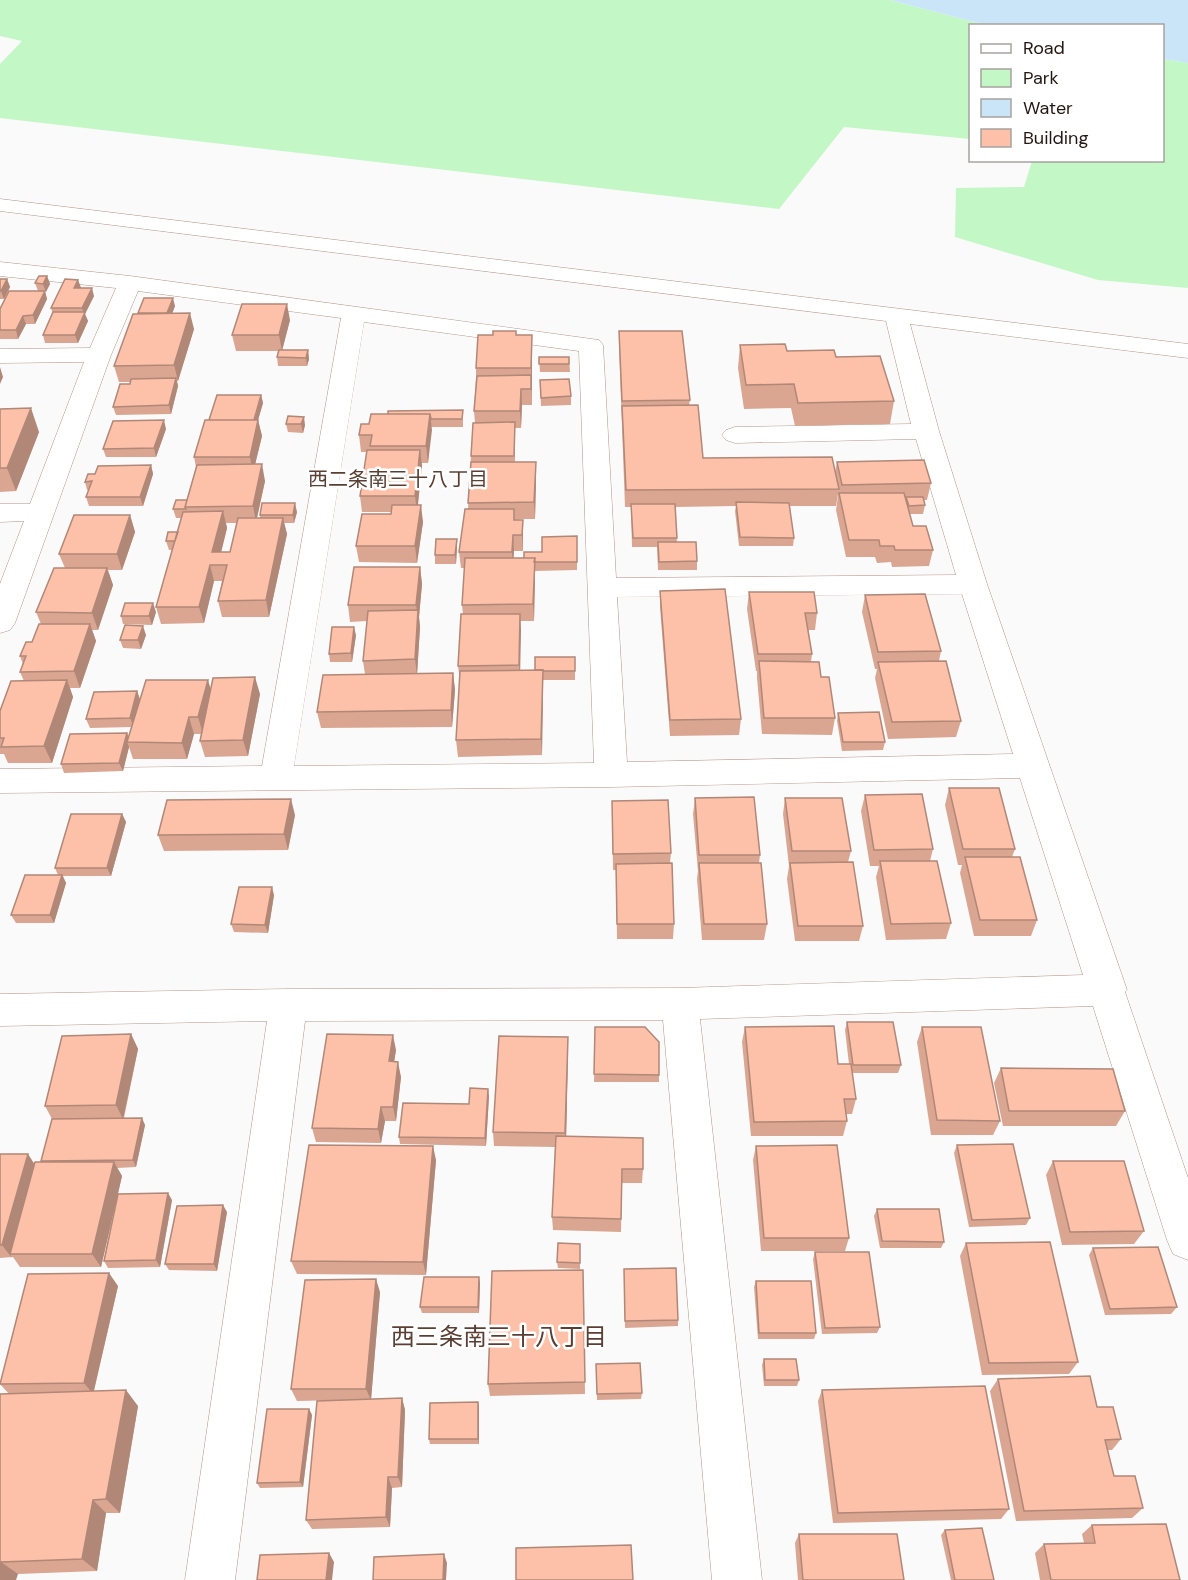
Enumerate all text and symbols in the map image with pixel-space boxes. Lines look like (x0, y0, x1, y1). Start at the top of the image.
legend (969, 24, 1164, 162)
text: Road (1023, 36, 1065, 60)
text: Park (1023, 66, 1059, 90)
text: Water (1023, 96, 1073, 120)
text: Building (1023, 126, 1088, 150)
district label: 西二条南三十八丁目 (308, 466, 488, 492)
district label: 西三条南三十八丁目 (391, 1321, 607, 1352)

